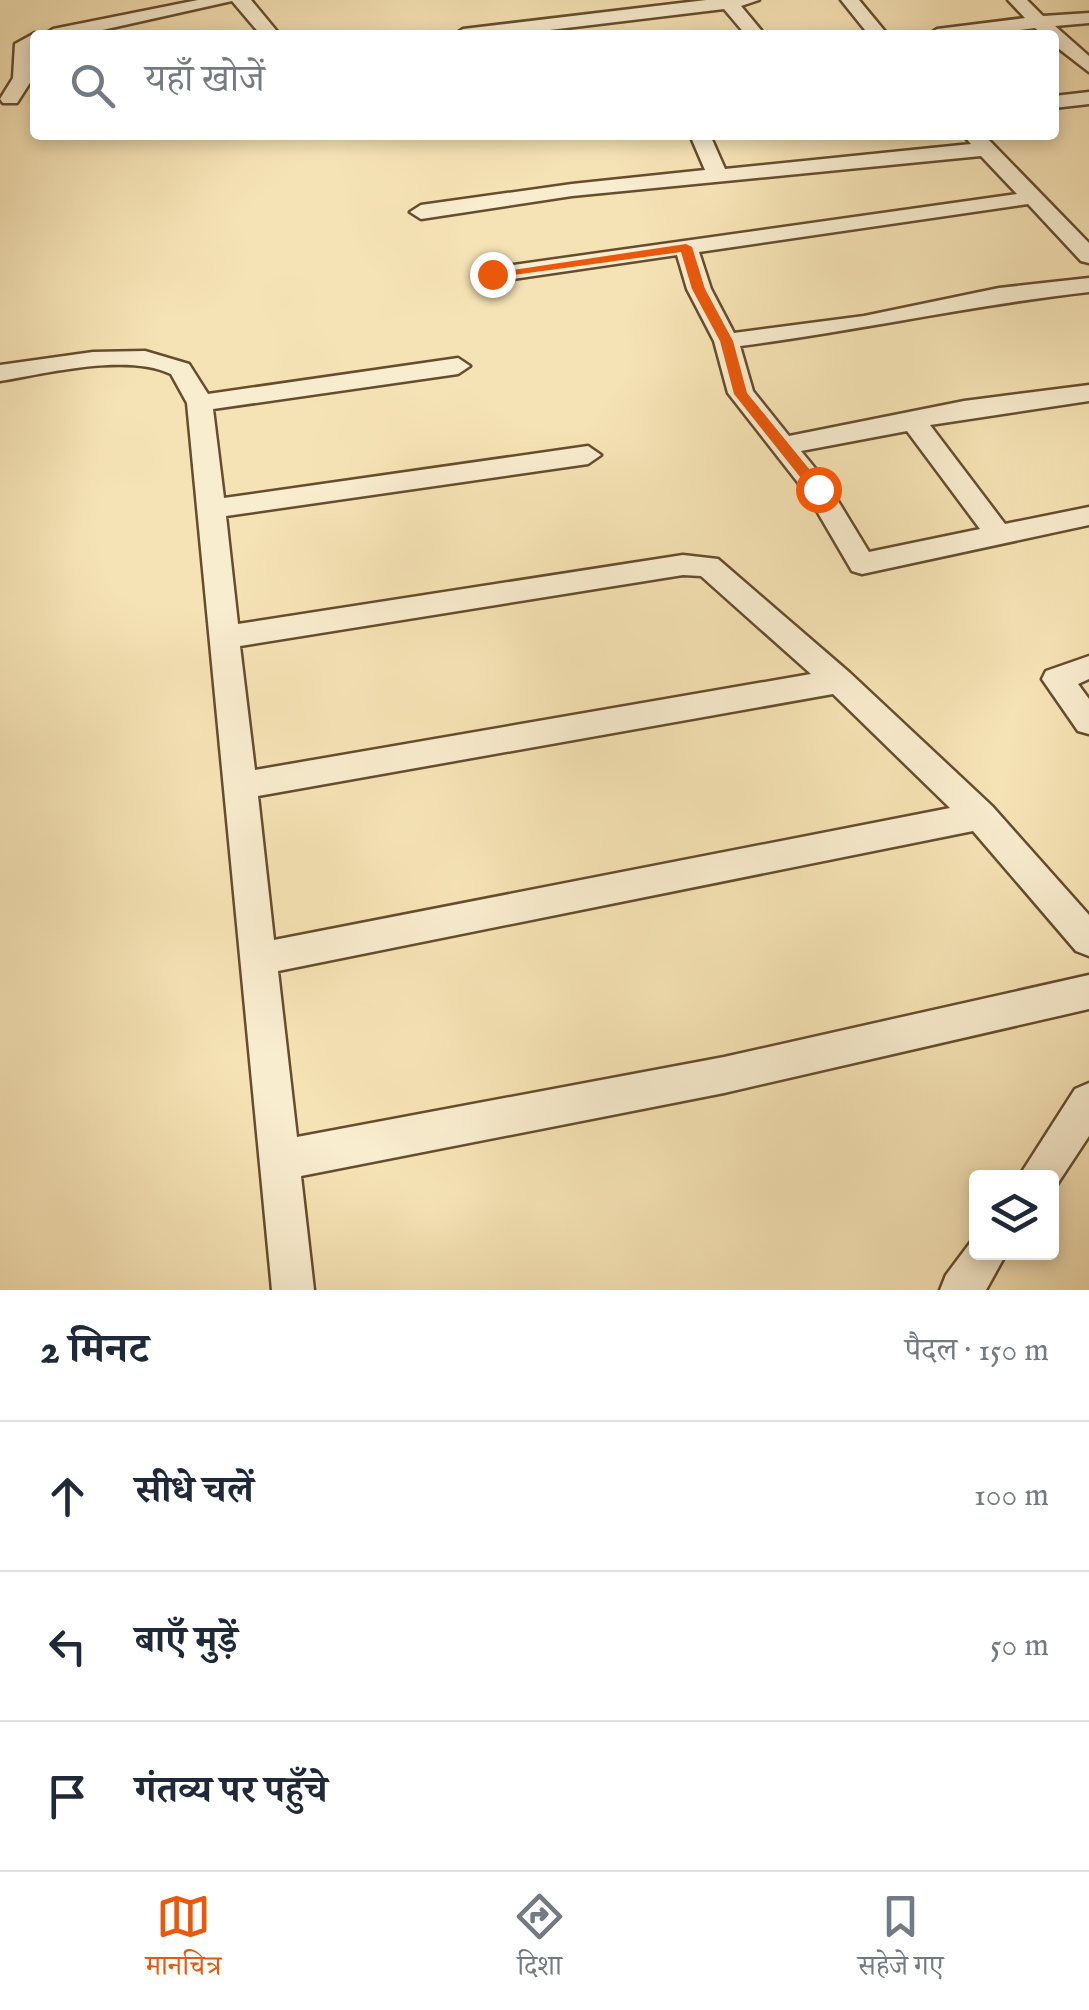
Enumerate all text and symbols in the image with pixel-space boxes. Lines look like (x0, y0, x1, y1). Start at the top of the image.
search box (30, 30, 1059, 140)
text: यहाँ खोजें (145, 57, 265, 105)
icon: search (65, 58, 120, 113)
route end (470, 252, 516, 298)
route start (796, 467, 842, 513)
map controls (969, 1170, 1059, 1260)
button: layers (969, 1170, 1059, 1260)
text: 2 मिनट (40, 1324, 148, 1377)
text: पैदल · 150 m (905, 1331, 1049, 1372)
text: सीधे चलें (135, 1468, 254, 1516)
icon: ahead (40, 1469, 95, 1524)
text: 100 m (974, 1476, 1049, 1517)
text: बाएँ मुड़ें (135, 1618, 238, 1666)
icon: left (40, 1619, 95, 1674)
text: 50 m (990, 1626, 1049, 1667)
text: गंतव्य पर पहुँचे (135, 1768, 327, 1816)
icon: arrive (40, 1769, 95, 1824)
tab: मानचित्र (145, 1889, 221, 1993)
tab: दिशा (512, 1889, 567, 1993)
tab: सहेजे गए (858, 1889, 944, 1993)

